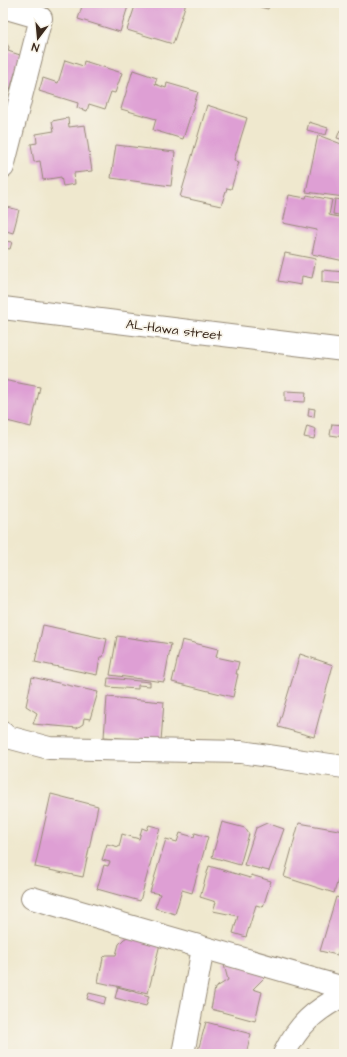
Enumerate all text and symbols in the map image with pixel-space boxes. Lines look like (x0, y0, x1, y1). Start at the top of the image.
north arrow (18, 18, 58, 58)
text: N (30, 39, 41, 55)
street label: AL-Hawa street (125, 315, 224, 345)

